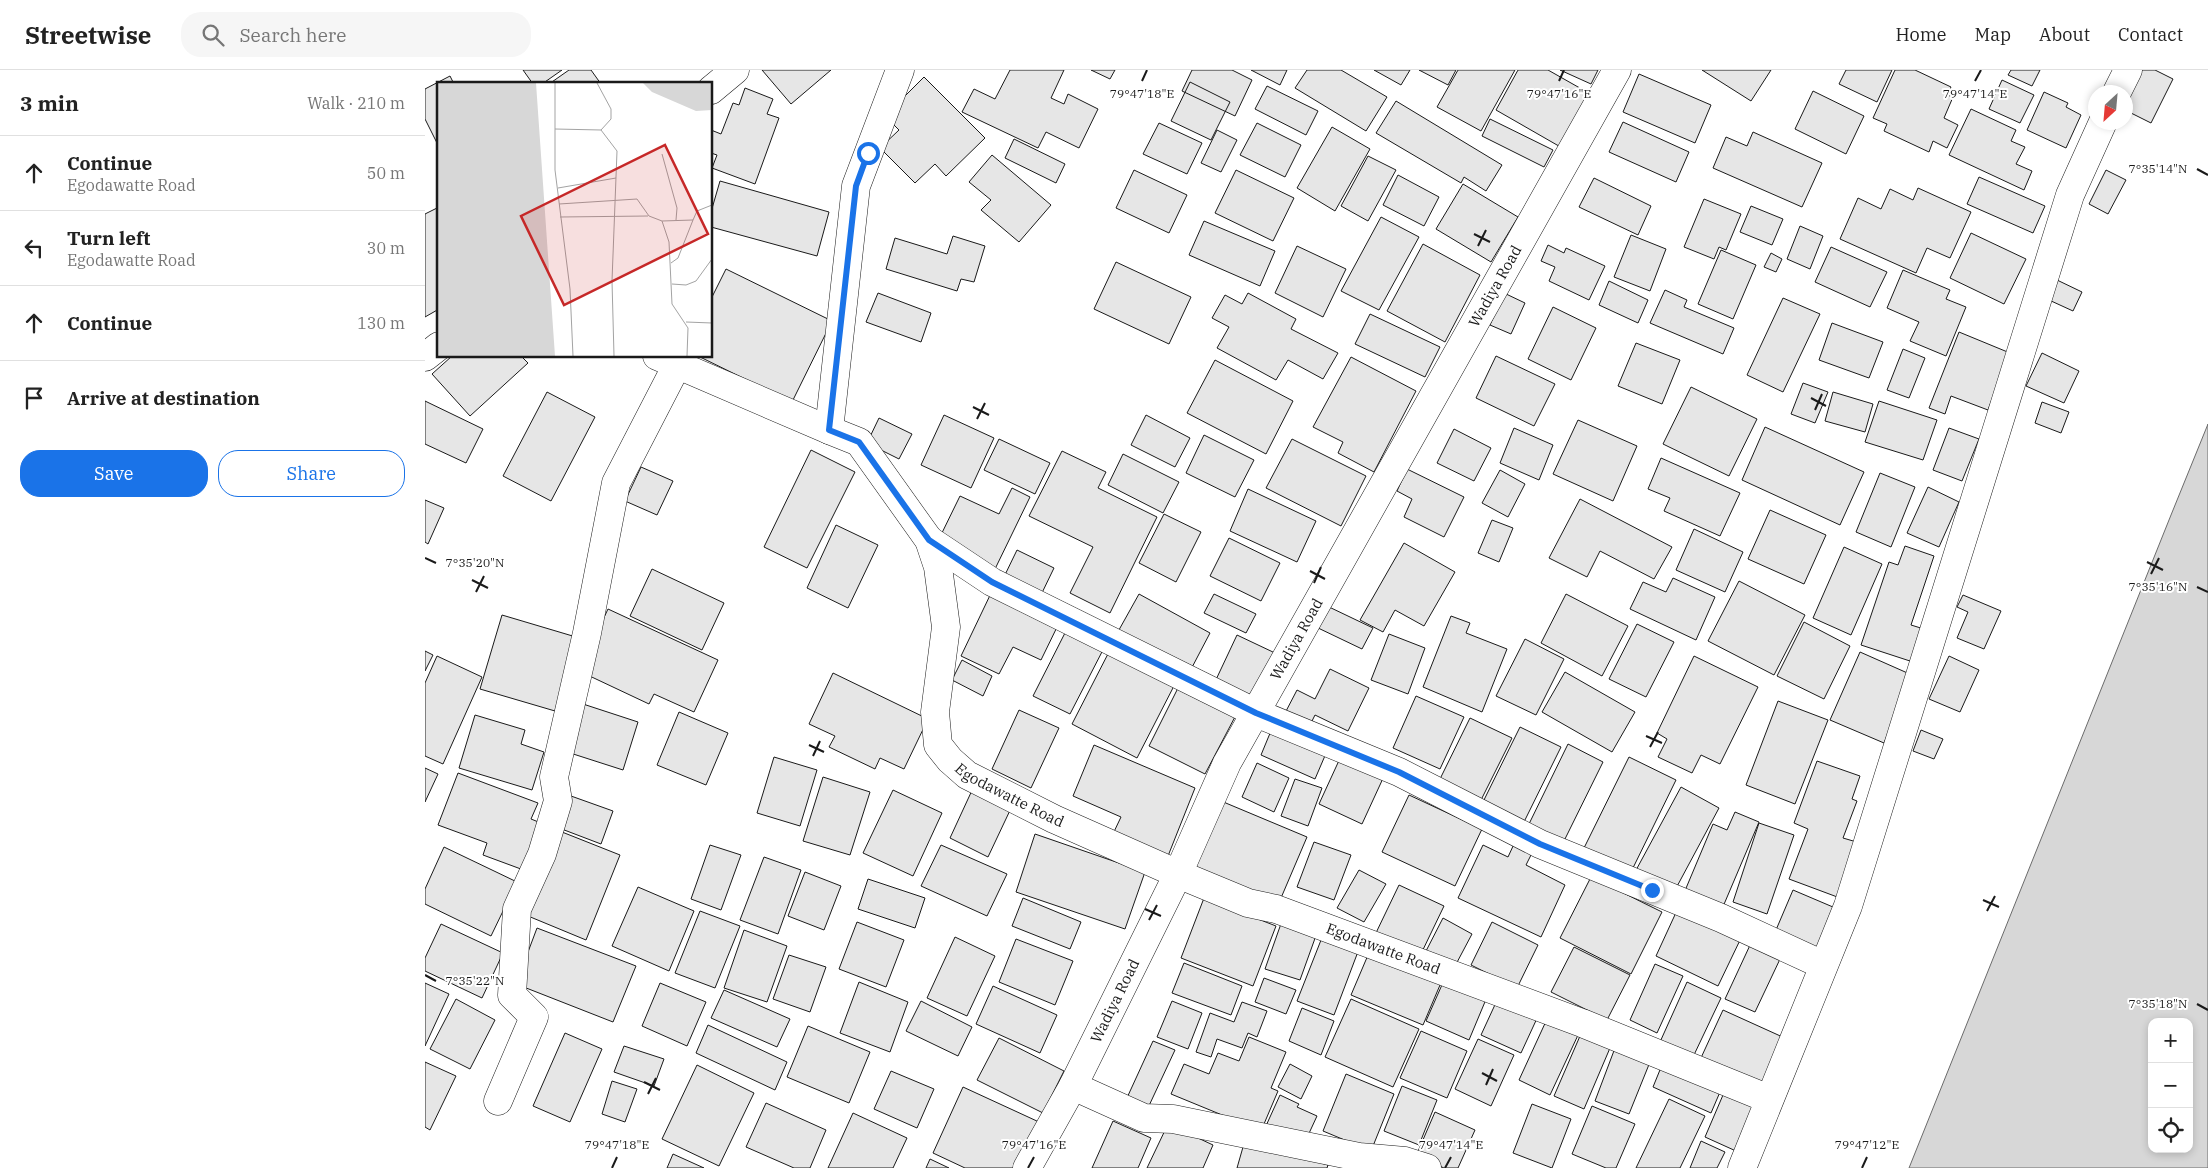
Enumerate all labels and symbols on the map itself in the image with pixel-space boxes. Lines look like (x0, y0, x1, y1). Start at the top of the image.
inset map (437, 82, 713, 358)
north arrow (2088, 85, 2133, 130)
text: 79°47'18"E (1110, 86, 1174, 101)
text: 79°47'16"E (1527, 86, 1591, 101)
text: 79°47'14"E (1943, 86, 2007, 101)
route start (857, 142, 880, 165)
text: 7°35'14"N (2129, 161, 2187, 176)
street label: Wadiya Road (1464, 242, 1525, 330)
text: 7°35'20"N (446, 555, 504, 570)
text: 7°35'16"N (2129, 579, 2187, 594)
street label: Wadiya Road (1266, 595, 1327, 683)
street label: Egodawatte Road (951, 759, 1067, 831)
route end (1641, 879, 1664, 902)
street label: Egodawatte Road (1324, 918, 1443, 978)
street label: Wadiya Road (1086, 956, 1143, 1046)
text: 7°35'22"N (446, 973, 504, 988)
text: 7°35'18"N (2129, 996, 2187, 1011)
text: 79°47'18"E (585, 1137, 649, 1152)
text: 79°47'16"E (1002, 1137, 1066, 1152)
text: 79°47'14"E (1419, 1137, 1483, 1152)
text: 79°47'12"E (1835, 1137, 1899, 1152)

